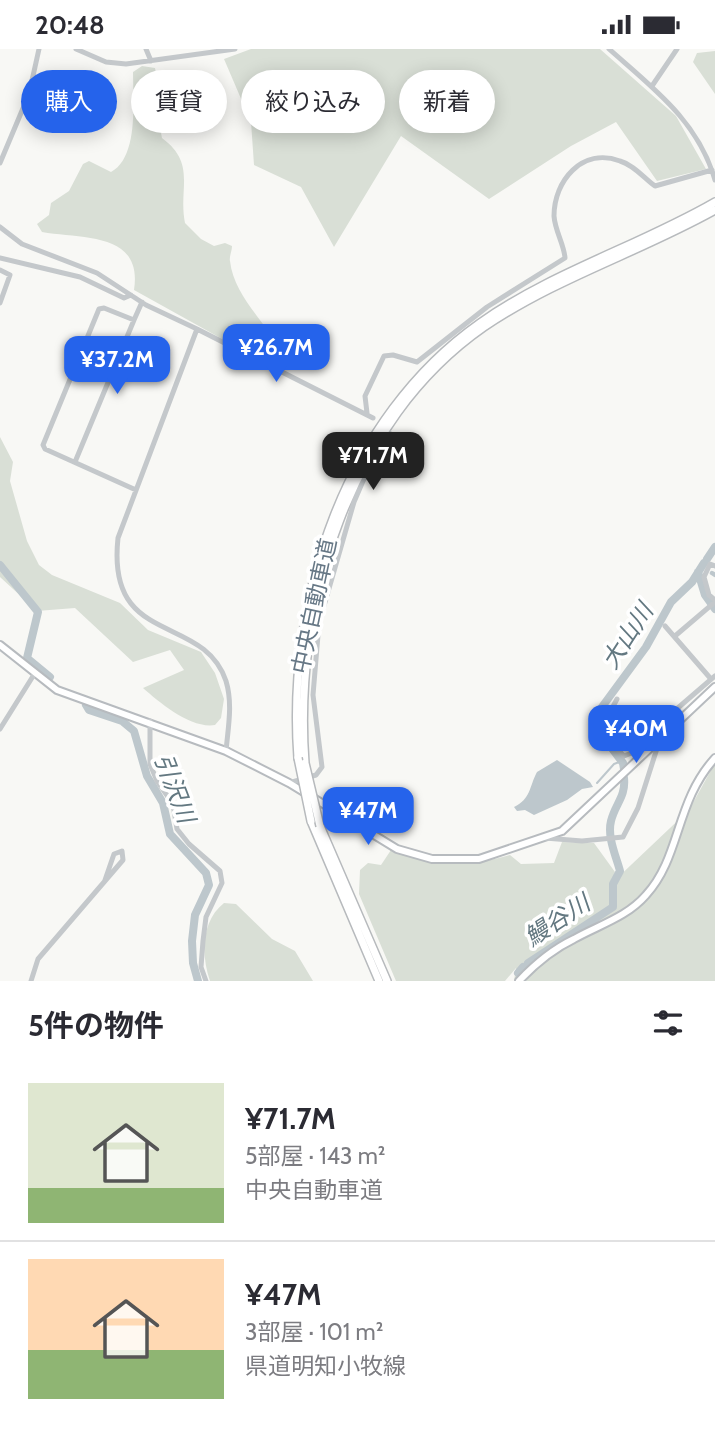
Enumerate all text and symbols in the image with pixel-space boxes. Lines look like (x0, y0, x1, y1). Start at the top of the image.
text: 20:48 (35, 9, 105, 41)
chip: 購入 (21, 70, 117, 133)
chip: 賃貸 (131, 70, 227, 133)
chip: 絞り込み (241, 70, 385, 133)
chip: 新着 (399, 70, 495, 133)
pin: ¥26.7M (219, 325, 333, 384)
text: ¥26.7M (239, 333, 313, 361)
pin: ¥37.2M (60, 337, 174, 396)
text: ¥37.2M (80, 345, 154, 373)
pin: ¥71.7M (316, 433, 430, 492)
text: ¥71.7M (338, 441, 408, 469)
street label: 中央自動車道 (286, 536, 342, 676)
water label: 大山川 (595, 595, 660, 674)
pin: ¥40M (595, 705, 677, 765)
text: ¥40M (604, 714, 668, 742)
water label: 引沢川 (149, 749, 203, 830)
pin: ¥47M (327, 787, 409, 847)
text: ¥47M (339, 796, 397, 824)
water label: 鰻谷川 (519, 887, 598, 952)
icon: filters (649, 1004, 687, 1042)
text: 5件の物件 (28, 1007, 164, 1044)
text: ¥71.7M (245, 1100, 336, 1137)
icon: home (84, 1111, 168, 1195)
text: 5部屋 · 143 m² (245, 1142, 385, 1170)
text: 中央自動車道 (245, 1176, 383, 1204)
text: ¥47M (245, 1276, 321, 1313)
icon: home (84, 1287, 168, 1371)
text: 3部屋 · 101 m² (245, 1318, 383, 1346)
text: 県道明知小牧線 (245, 1352, 406, 1380)

